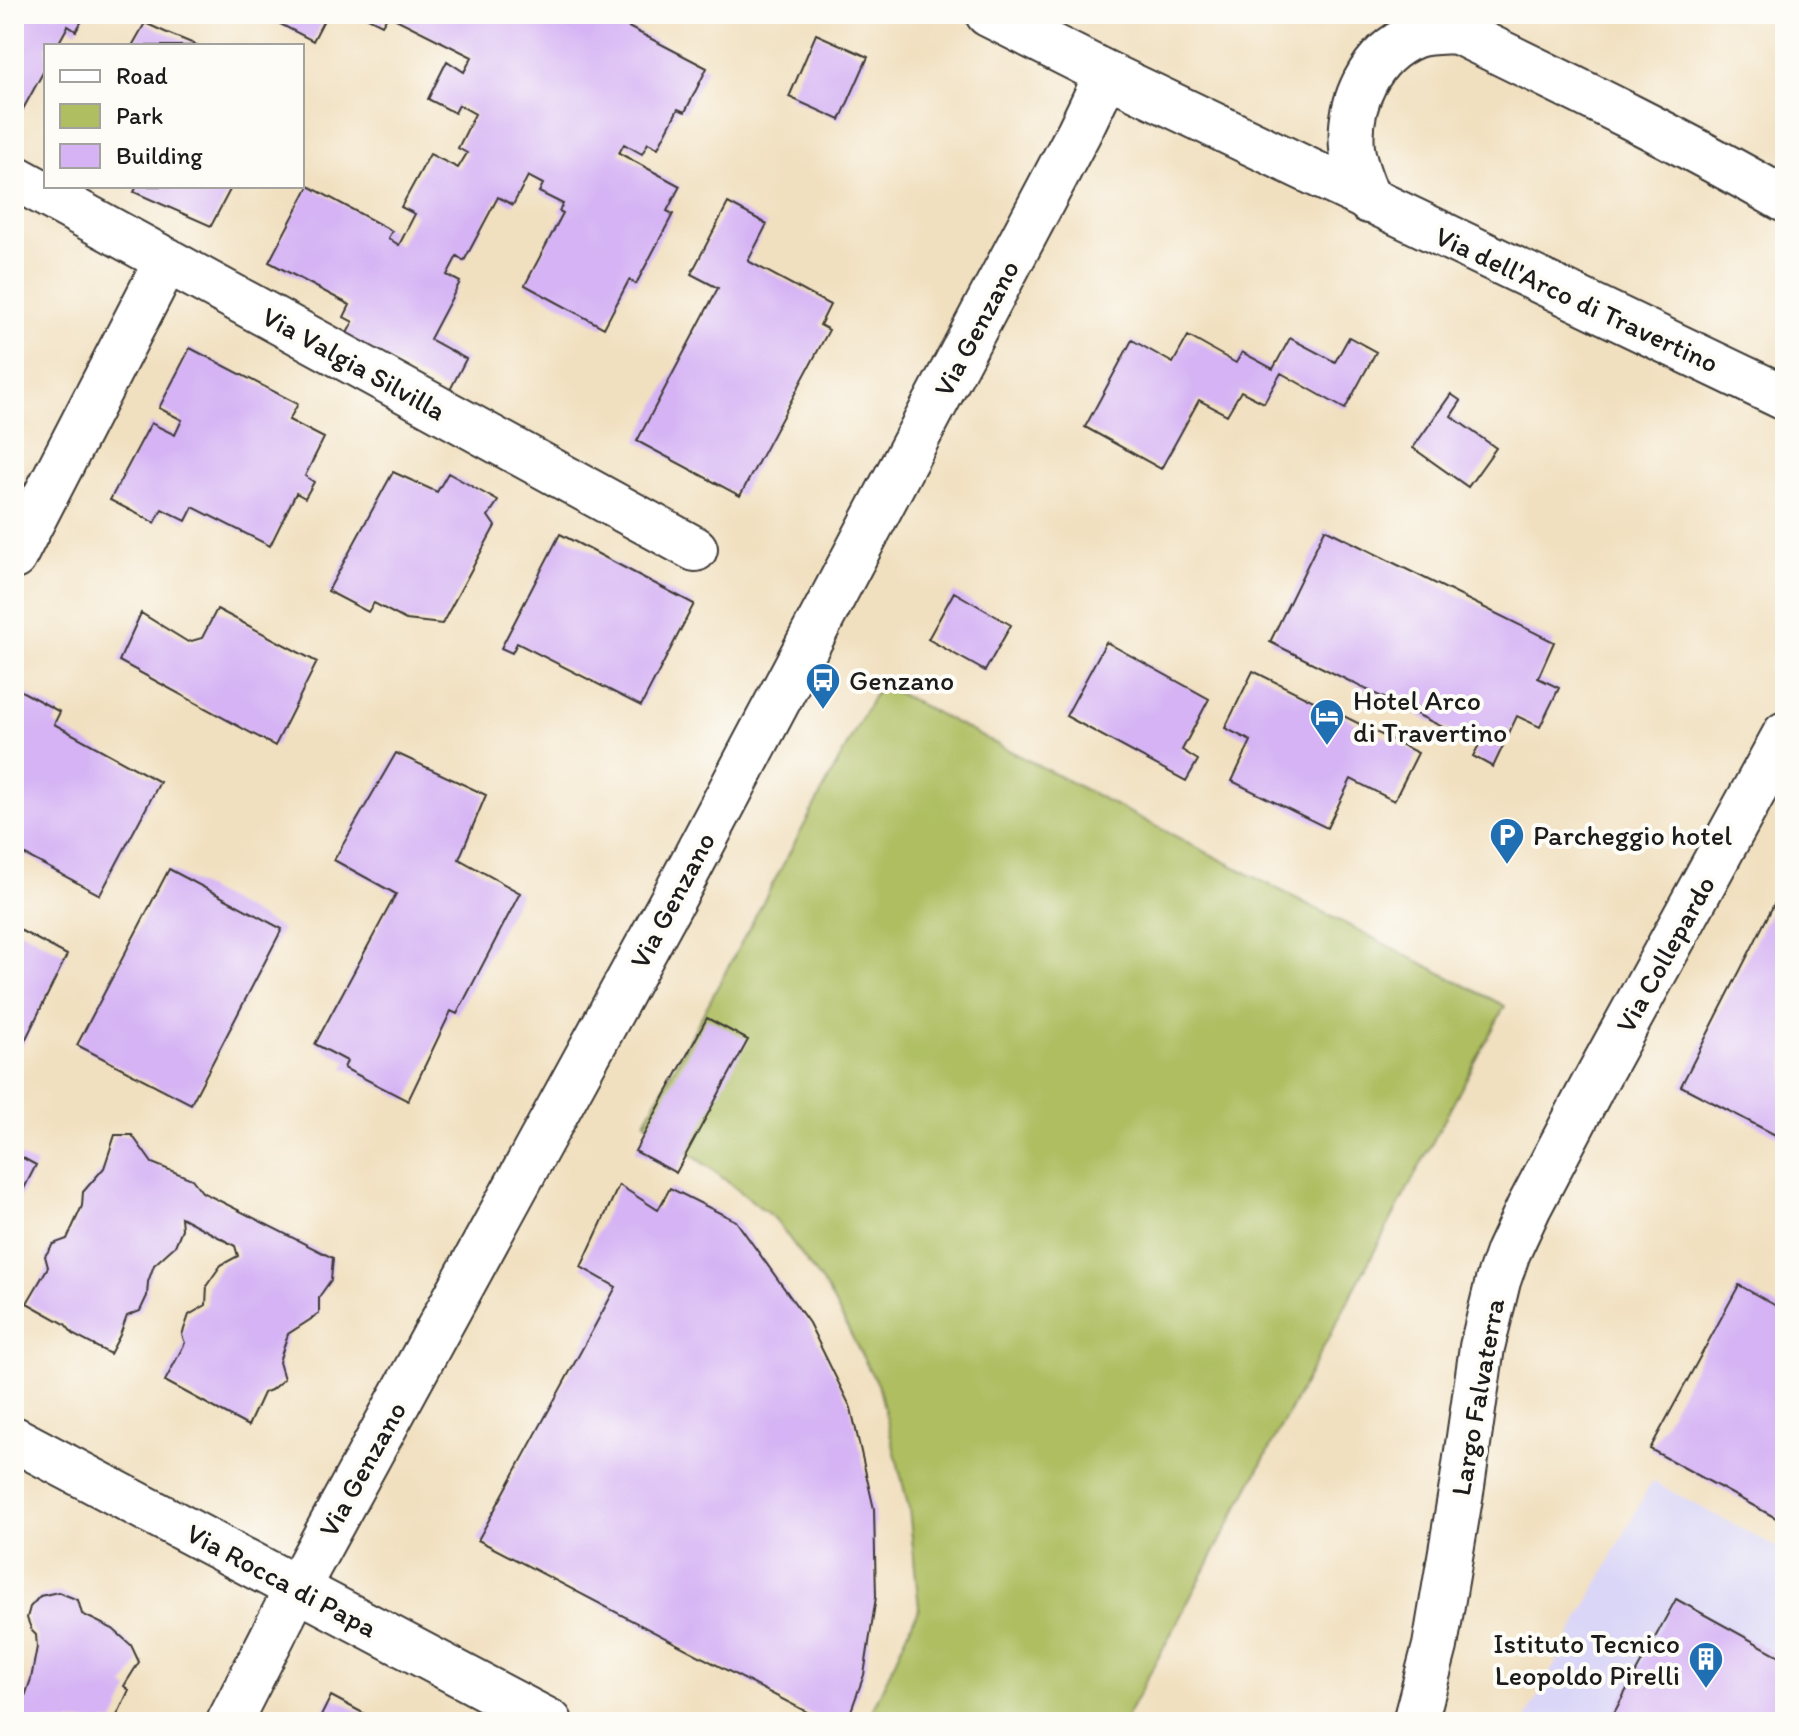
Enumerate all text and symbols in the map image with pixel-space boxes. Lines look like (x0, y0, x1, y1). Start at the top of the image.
legend (44, 44, 304, 188)
text: Road (116, 61, 168, 90)
text: Park (116, 101, 163, 130)
text: Building (116, 141, 203, 170)
street label: Via dell'Arco di Travertino (1430, 218, 1724, 380)
street label: Via Genzano (926, 254, 1026, 402)
street label: Via Valgia Silvilla (256, 299, 452, 428)
bus stop icon: Genzano (804, 661, 842, 711)
place label: Genzano (849, 663, 954, 697)
place label: Hotel Arco di Travertino (1353, 683, 1507, 749)
hotel icon: Hotel Arco di Travertino (1308, 697, 1346, 747)
parking icon: Parcheggio hotel (1488, 816, 1526, 866)
place label: Parcheggio hotel (1533, 818, 1732, 852)
street label: Via Genzano (622, 826, 722, 974)
street label: Via Collepardo (1608, 870, 1722, 1038)
street label: Largo Falvaterra (1443, 1295, 1511, 1498)
street label: Via Genzano (311, 1395, 413, 1543)
street label: Via Rocca di Papa (181, 1516, 383, 1645)
place label: Istituto Tecnico Leopoldo Pirelli (1493, 1626, 1680, 1692)
building icon: Istituto Tecnico Leopoldo Pirelli (1687, 1640, 1725, 1690)

